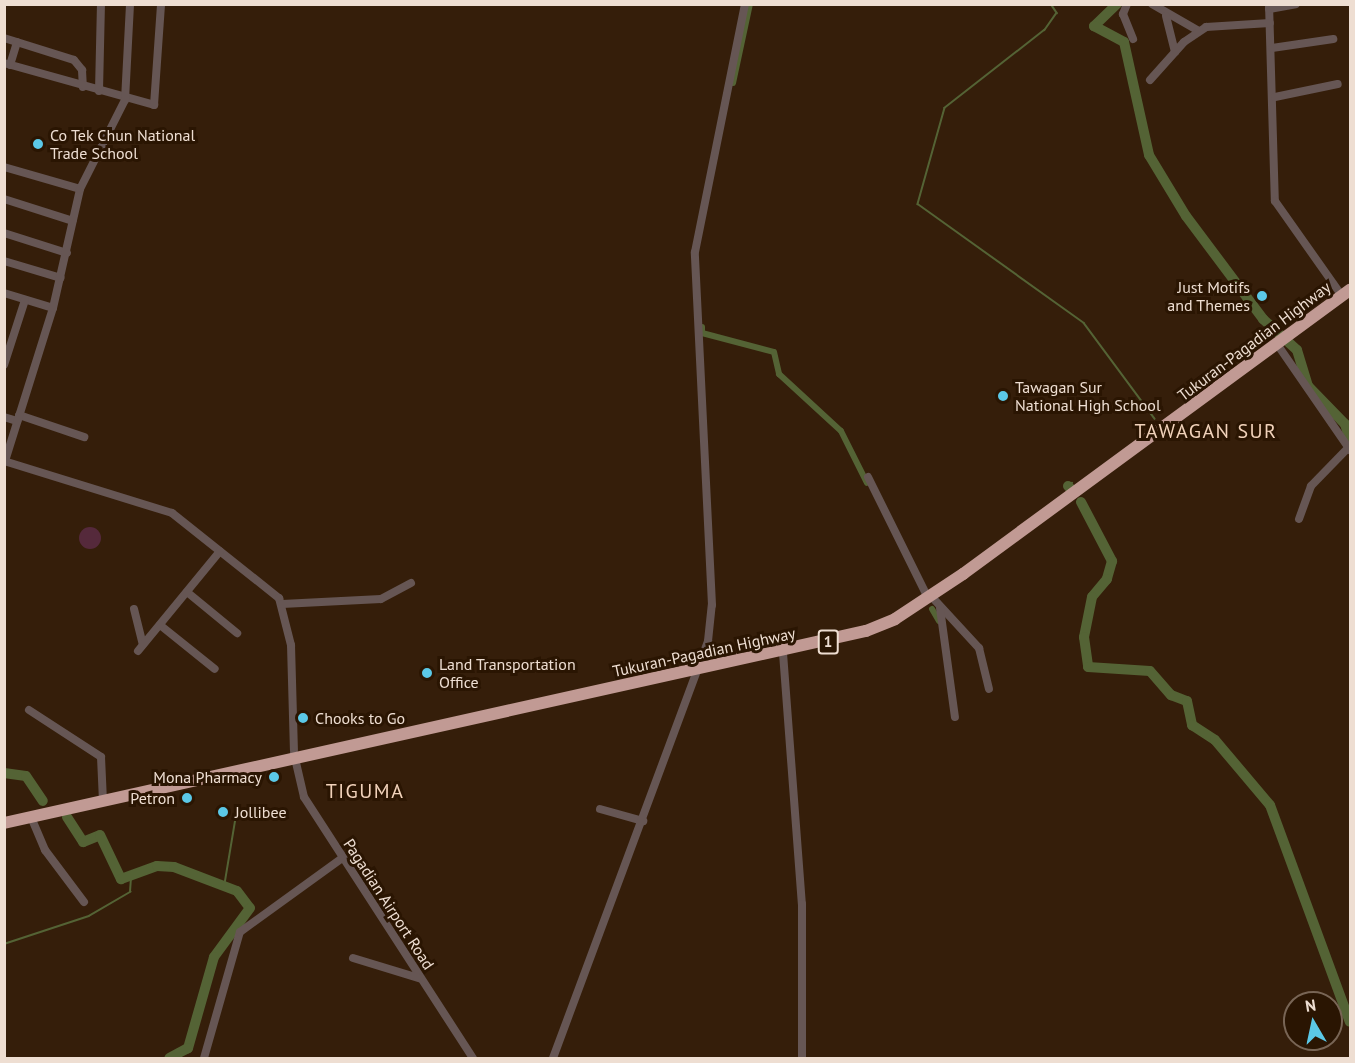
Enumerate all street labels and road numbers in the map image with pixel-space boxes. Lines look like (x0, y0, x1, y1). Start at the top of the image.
street label: Tukuran-Pagadian Highway (1174, 277, 1334, 405)
street label: Tukuran-Pagadian Highway (611, 623, 797, 681)
road number: 1 (818, 630, 838, 654)
street label: Pagadian Airport Road (339, 835, 439, 973)

